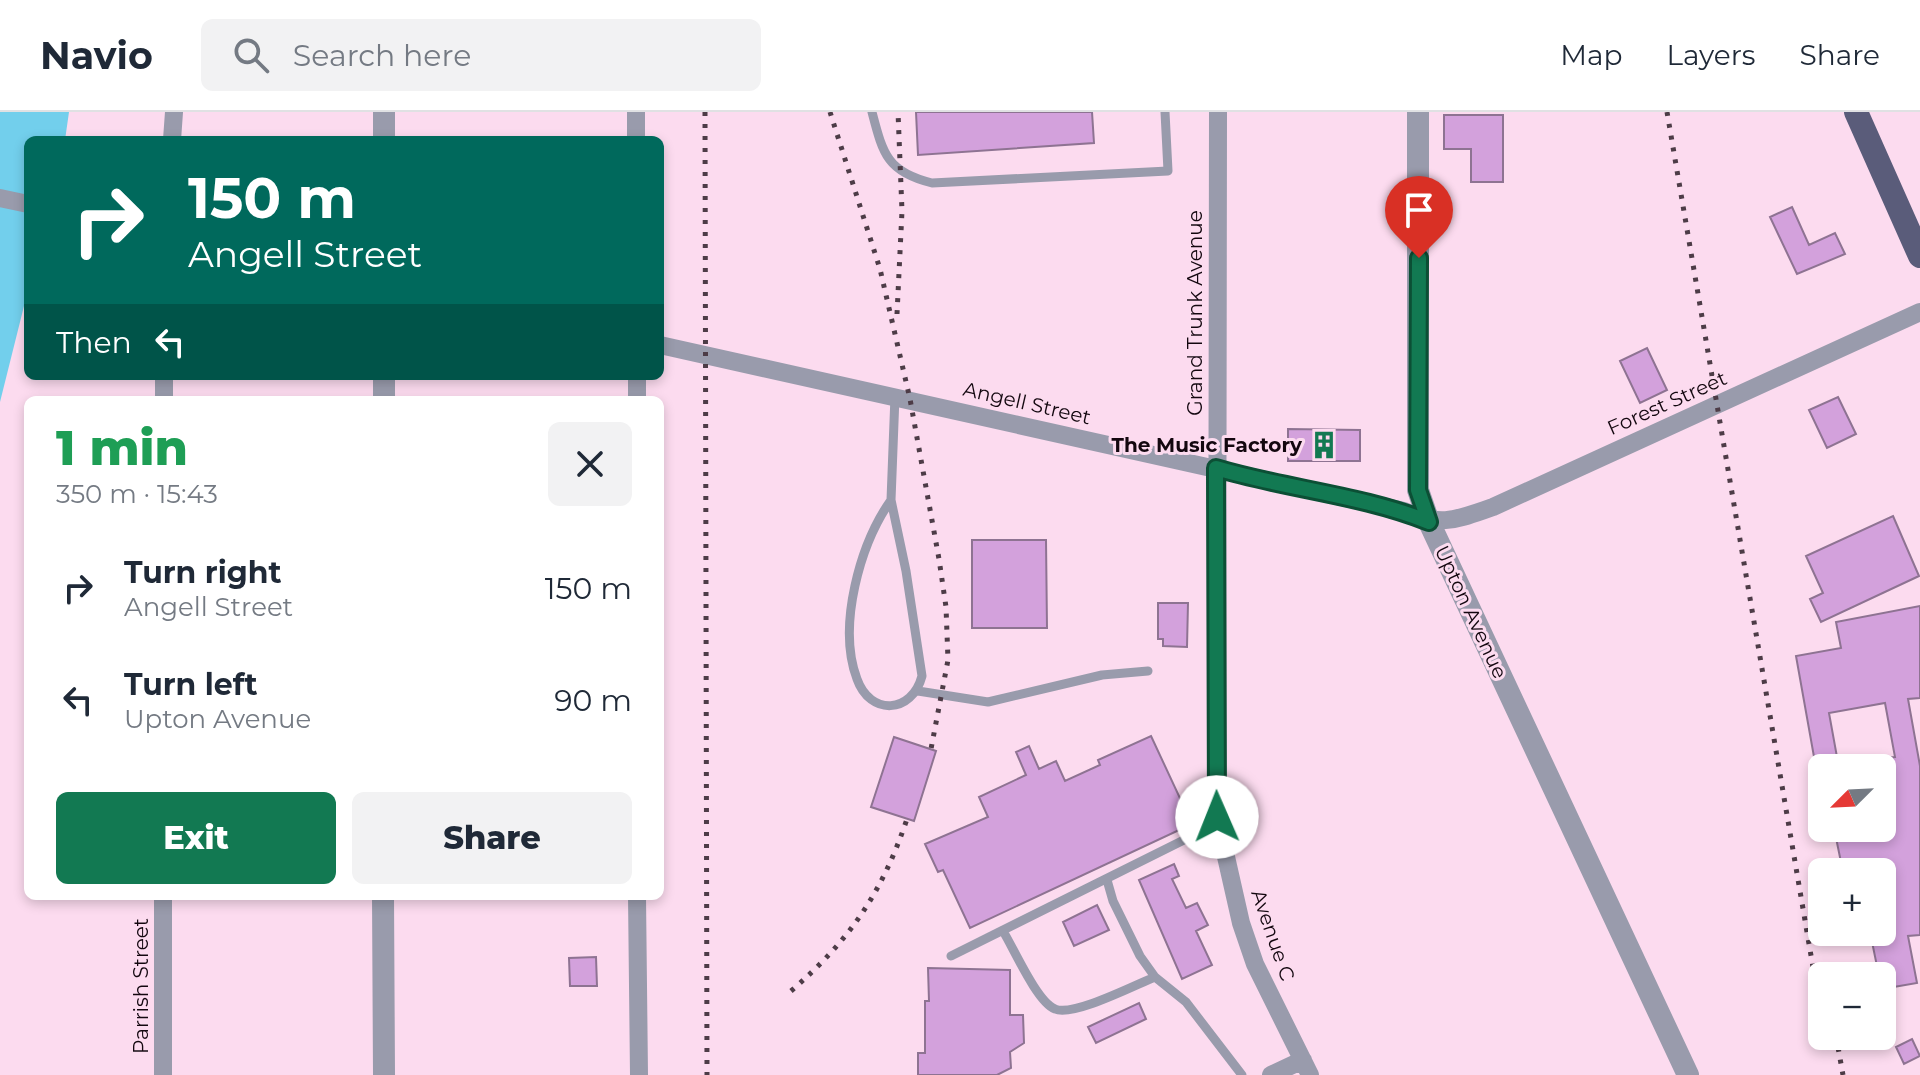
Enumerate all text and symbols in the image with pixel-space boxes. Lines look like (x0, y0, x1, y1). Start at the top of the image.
search box (201, 19, 761, 91)
text: Navio (40, 32, 153, 79)
icon: search (229, 33, 273, 77)
text: Search here (293, 37, 471, 74)
text: Map (1560, 38, 1623, 72)
text: Layers (1667, 38, 1756, 72)
text: Share (1800, 38, 1880, 72)
text: 150 m (188, 164, 356, 232)
icon: right (56, 168, 160, 272)
pin (1385, 176, 1453, 258)
icon: arrive (1397, 188, 1441, 232)
street label: Grand Trunk Avenue (1183, 210, 1207, 416)
text: Angell Street (188, 232, 422, 276)
icon: left (148, 320, 192, 364)
text: Then (56, 324, 132, 361)
street label: Forest Street (1604, 366, 1730, 440)
street label: Angell Street (961, 377, 1093, 429)
text: 1 min (56, 419, 188, 477)
button: close (548, 422, 632, 506)
building icon: The Music Factory (1309, 430, 1339, 460)
place label: The Music Factory (1112, 433, 1303, 457)
text: 350 m · 15:43 (56, 478, 218, 510)
street label: Upton Avenue (1430, 542, 1512, 682)
text: Turn right (124, 554, 281, 591)
icon: right (56, 566, 100, 610)
text: 150 m (545, 570, 632, 607)
text: Angell Street (124, 591, 293, 623)
text: Turn left (124, 666, 257, 703)
icon: left (56, 678, 100, 722)
text: 90 m (554, 682, 632, 719)
text: Upton Avenue (124, 703, 311, 735)
north arrow (1808, 754, 1896, 842)
map controls (1808, 754, 1896, 1050)
position arrow (1175, 775, 1259, 859)
button: Exit (56, 792, 336, 884)
button: Share (352, 792, 632, 884)
button: + (1808, 858, 1896, 946)
street label: Avenue C (1246, 886, 1300, 984)
street label: Parrish Street (129, 918, 153, 1054)
button: − (1808, 962, 1896, 1050)

